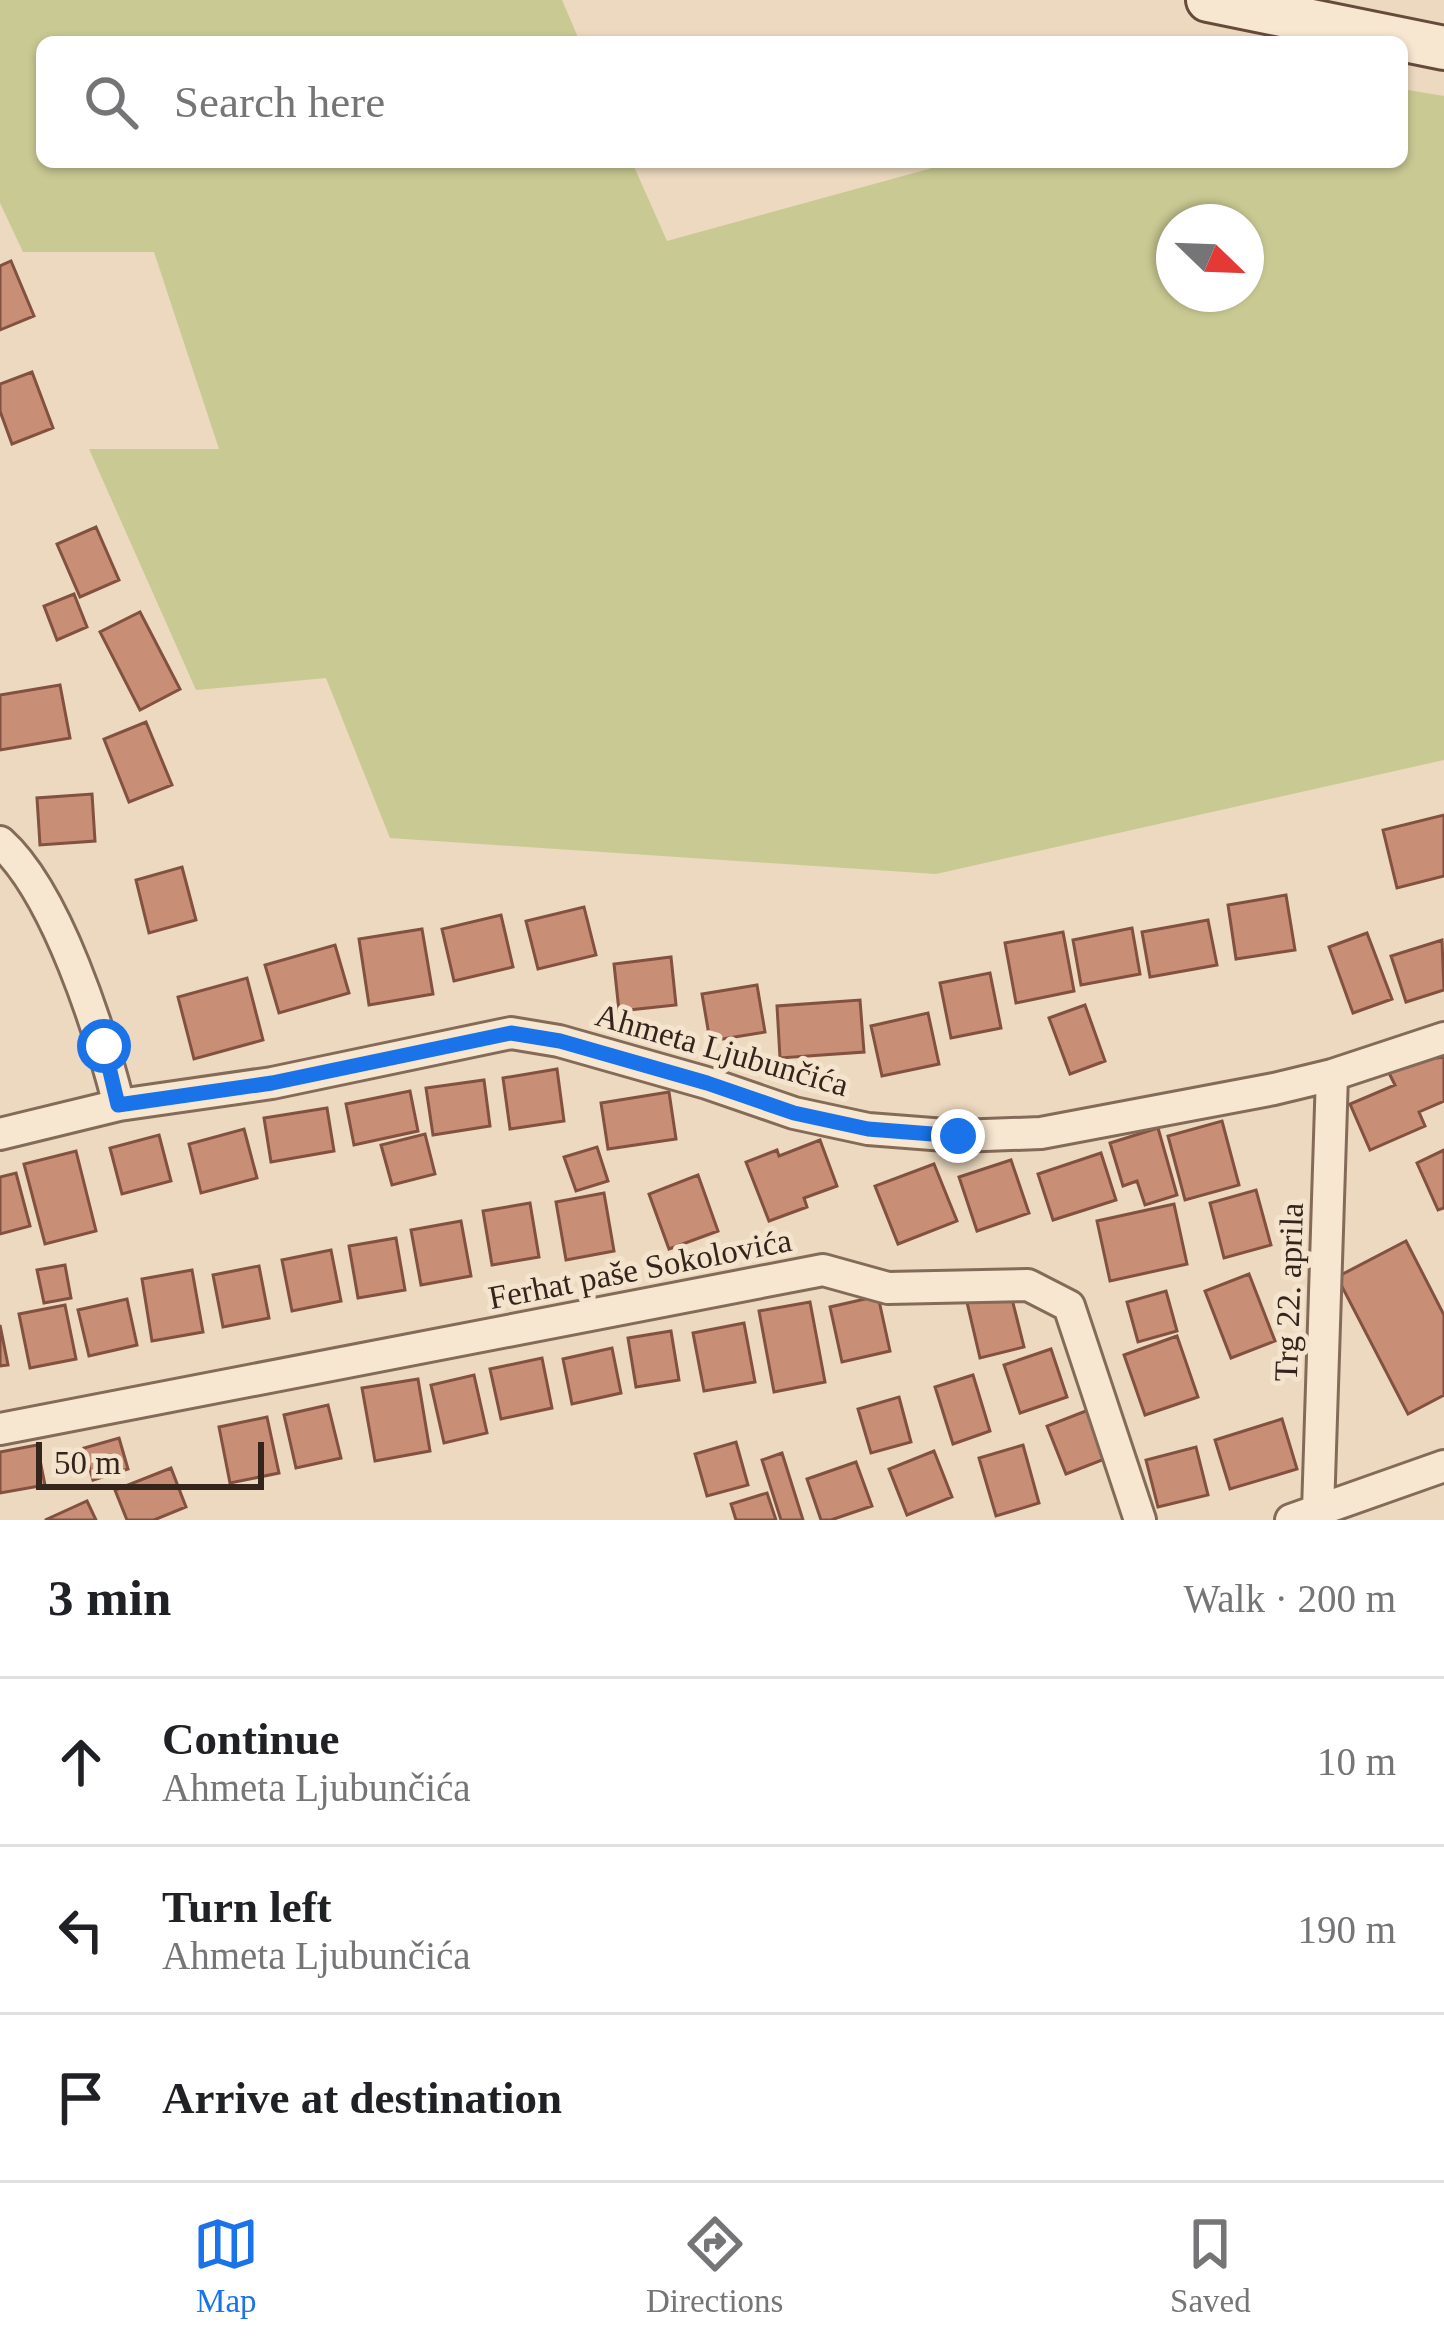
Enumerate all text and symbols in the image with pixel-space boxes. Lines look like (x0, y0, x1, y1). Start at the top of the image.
search box (36, 36, 1408, 168)
icon: search (78, 69, 144, 135)
text: Search here (174, 77, 385, 127)
north arrow (1156, 204, 1264, 312)
street label: Ahmeta Ljubunčića (592, 997, 853, 1103)
route start (77, 1019, 131, 1073)
route end (931, 1109, 985, 1163)
street label: Trg 22. aprila (1268, 1202, 1310, 1382)
street label: Ferhat paše Sokolovića (485, 1222, 795, 1316)
scale bar (36, 1436, 264, 1489)
text: 50 m (54, 1445, 121, 1481)
text: 3 min (48, 1570, 171, 1626)
text: Walk · 200 m (1184, 1577, 1396, 1620)
text: Continue (162, 1714, 340, 1764)
icon: ahead (48, 1729, 114, 1795)
text: 10 m (1317, 1740, 1396, 1783)
text: Ahmeta Ljubunčića (162, 1766, 471, 1809)
text: Turn left (162, 1882, 332, 1932)
icon: left (48, 1897, 114, 1963)
text: 190 m (1297, 1908, 1396, 1951)
text: Ahmeta Ljubunčića (162, 1934, 471, 1977)
icon: arrive (48, 2065, 114, 2131)
text: Arrive at destination (162, 2073, 562, 2123)
tab: Map (193, 2211, 259, 2320)
tab: Directions (646, 2211, 783, 2320)
tab: Saved (1170, 2211, 1251, 2320)

